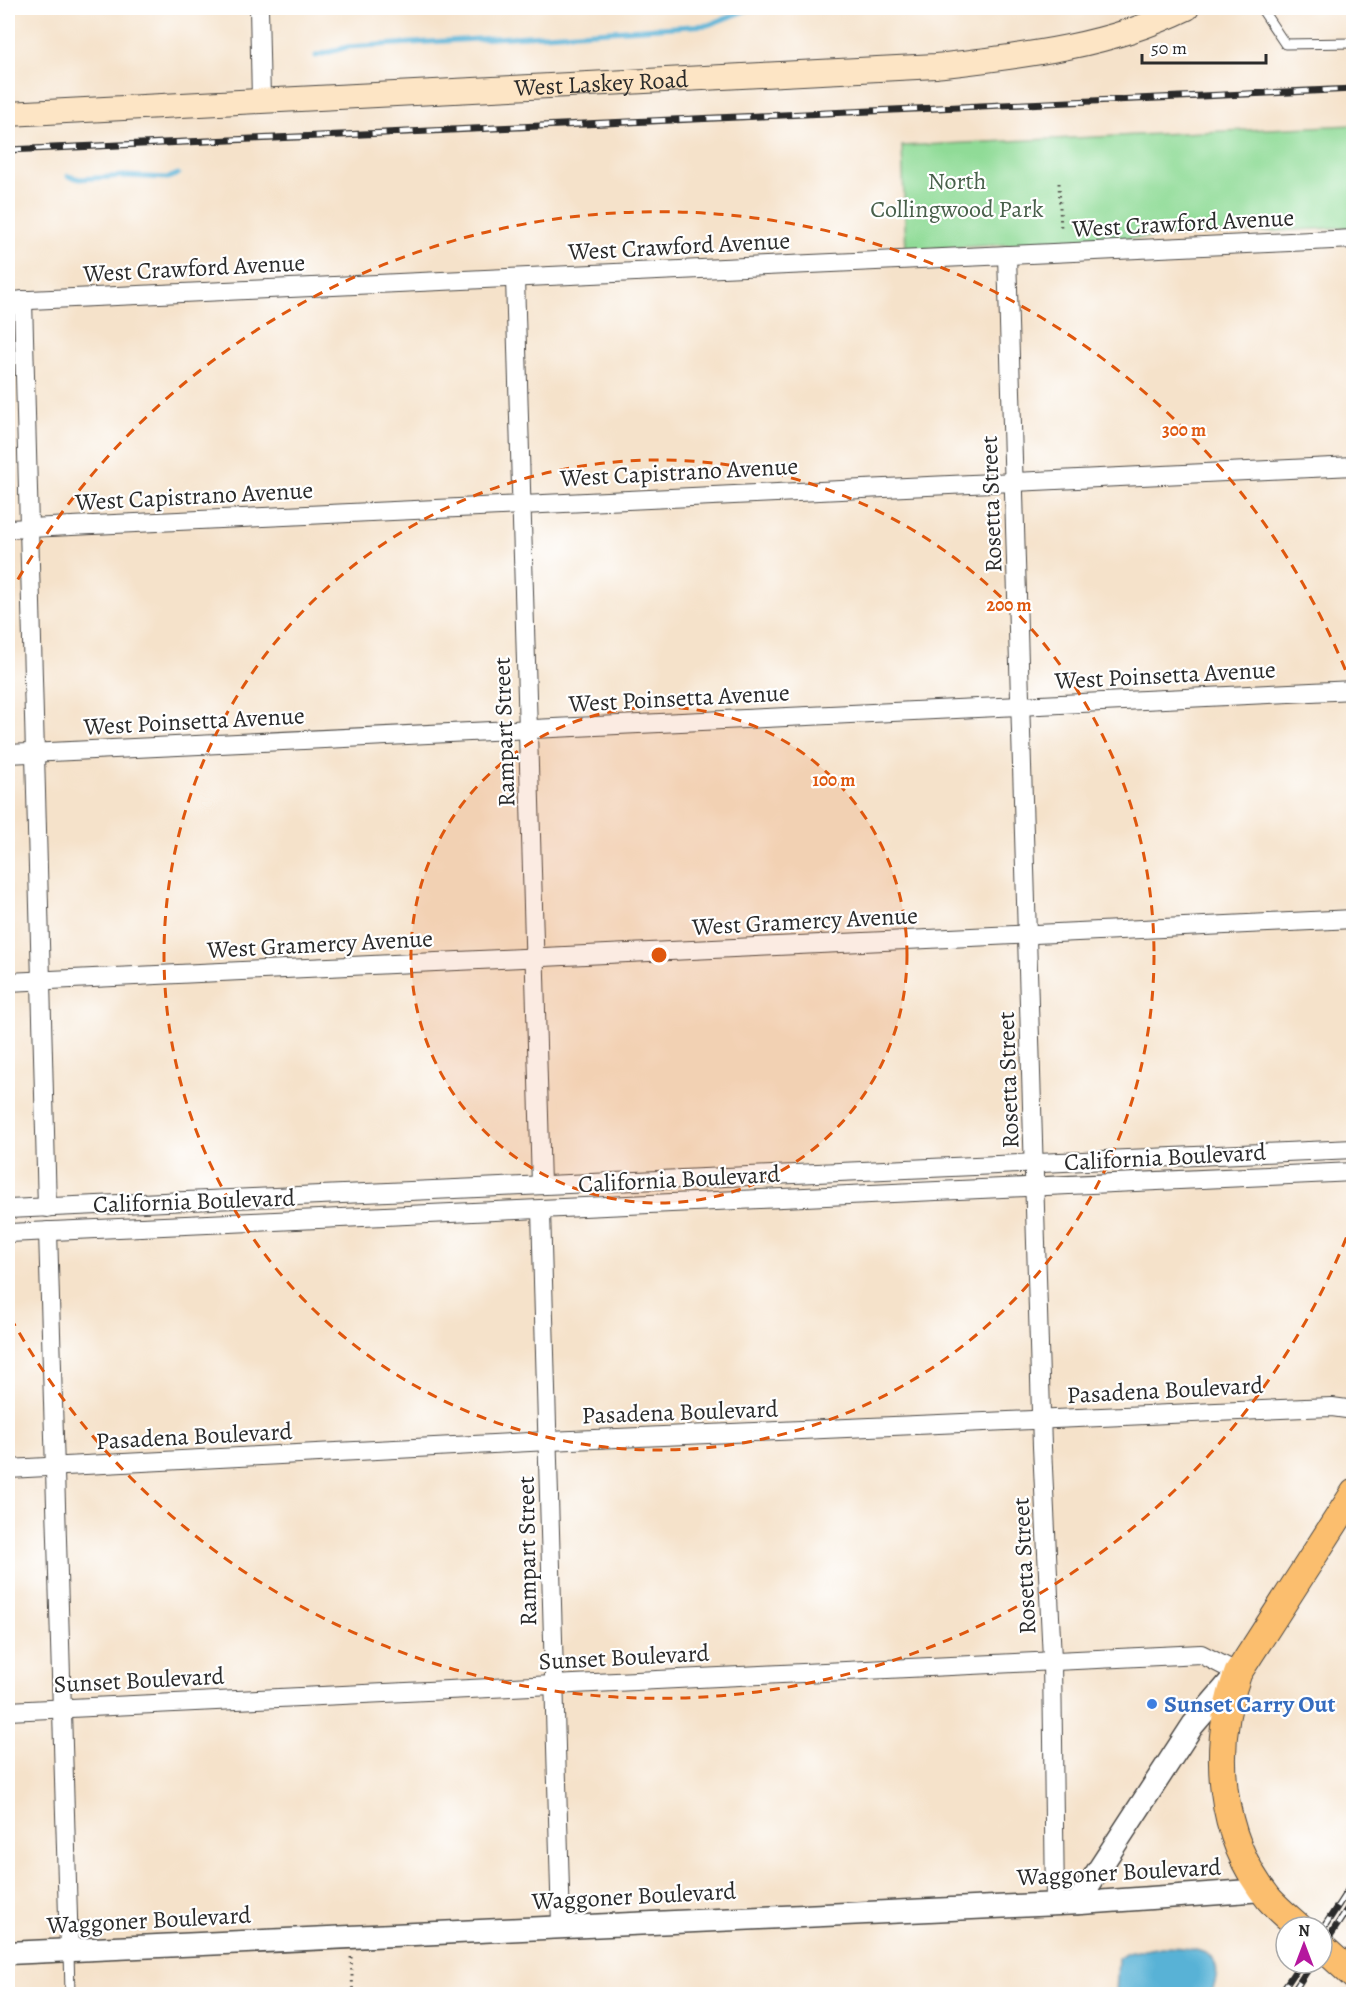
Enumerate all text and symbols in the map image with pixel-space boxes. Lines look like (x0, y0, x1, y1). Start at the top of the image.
scale bar (1142, 27, 1266, 65)
text: 50 m (1151, 36, 1187, 60)
street label: West Laskey Road (512, 63, 689, 104)
park label: North Collingwood Park (870, 165, 1044, 225)
street label: West Crawford Avenue (1070, 201, 1295, 245)
street label: West Crawford Avenue (566, 224, 791, 268)
street label: West Crawford Avenue (81, 246, 306, 290)
text: 300 m (1162, 418, 1206, 442)
street label: Rosetta Street (973, 435, 1009, 573)
street label: West Capistrano Avenue (558, 450, 799, 494)
street label: West Capistrano Avenue (73, 474, 314, 518)
text: 200 m (986, 593, 1032, 617)
street label: West Poinsetta Avenue (1053, 653, 1276, 697)
street label: Rampart Street (485, 656, 523, 808)
street label: West Poinsetta Avenue (567, 676, 790, 720)
street label: West Poinsetta Avenue (82, 699, 305, 743)
text: 100 m (813, 768, 855, 792)
street label: West Gramercy Avenue (690, 899, 919, 943)
street label: West Gramercy Avenue (205, 922, 434, 966)
centre of rings (649, 945, 669, 965)
street label: Rosetta Street (990, 1011, 1026, 1149)
street label: California Boulevard (1063, 1136, 1267, 1178)
street label: California Boulevard (577, 1158, 781, 1200)
street label: California Boulevard (92, 1181, 296, 1221)
street label: Pasadena Boulevard (1066, 1369, 1264, 1411)
street label: Pasadena Boulevard (581, 1393, 779, 1431)
street label: Pasadena Boulevard (95, 1415, 293, 1457)
street label: Rampart Street (510, 1476, 544, 1626)
street label: Rosetta Street (1004, 1497, 1044, 1635)
street label: Sunset Boulevard (538, 1637, 710, 1677)
street label: Sunset Boulevard (53, 1660, 225, 1700)
place label: Sunset Carry Out (1164, 1688, 1336, 1720)
marker: Sunset Carry Out (1145, 1697, 1159, 1711)
street label: Waggoner Boulevard (1015, 1851, 1222, 1893)
street label: Waggoner Boulevard (530, 1875, 737, 1917)
street label: Waggoner Boulevard (45, 1899, 252, 1941)
north arrow (1274, 1915, 1334, 1975)
text: N (1298, 1920, 1310, 1942)

